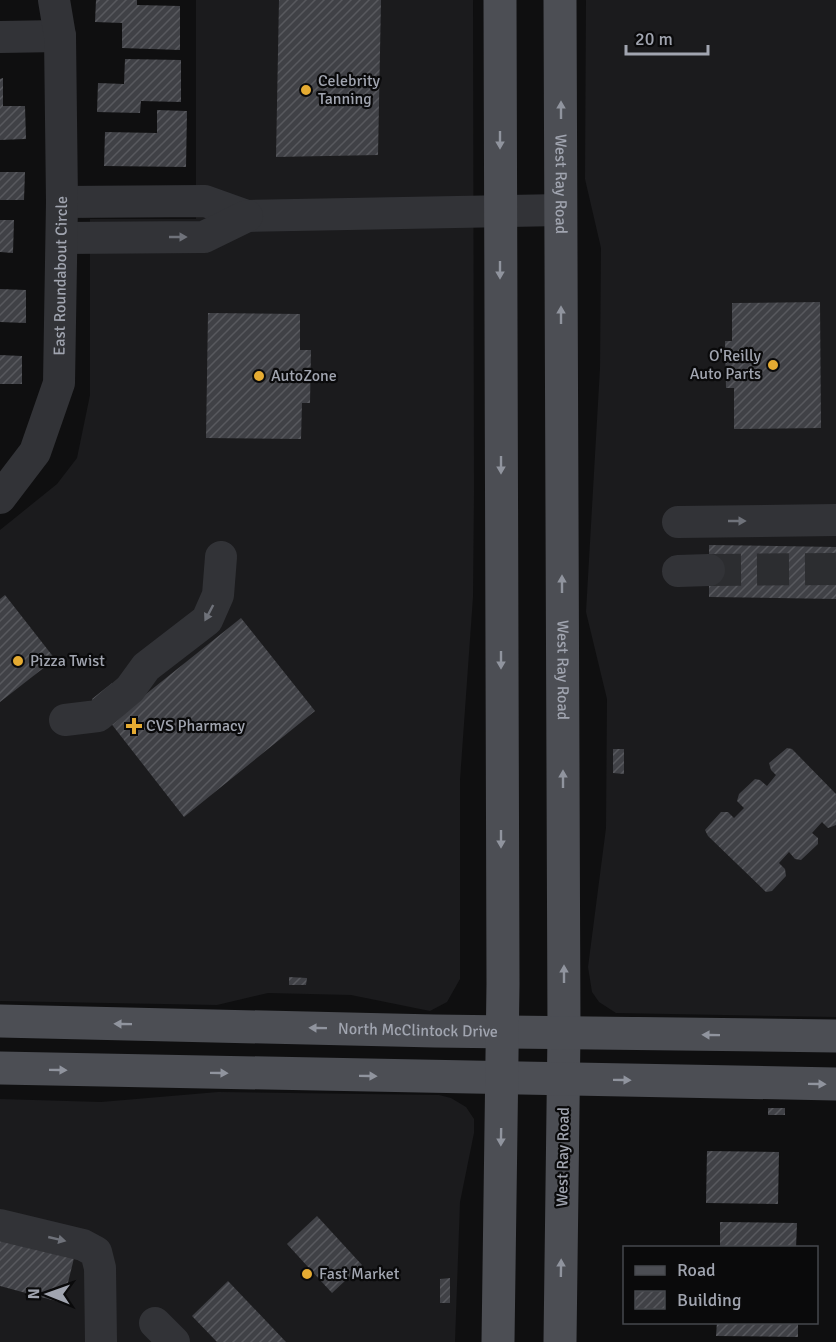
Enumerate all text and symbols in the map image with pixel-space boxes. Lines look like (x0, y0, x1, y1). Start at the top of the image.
scale bar (626, 18, 708, 56)
text: 20 m (635, 28, 673, 50)
place label: Celebrity Tanning (318, 71, 381, 109)
marker: Celebrity Tanning (299, 83, 313, 97)
one-way arrow (556, 100, 566, 119)
one-way arrow (495, 131, 505, 150)
street label: West Ray Road (551, 134, 571, 234)
street label: East Roundabout Circle (49, 196, 72, 356)
one-way arrow (168, 232, 187, 242)
one-way arrow (495, 261, 505, 280)
one-way arrow (556, 306, 566, 325)
place label: O'Reilly Auto Parts (690, 346, 762, 384)
marker: O'Reilly Auto Parts (766, 358, 780, 372)
place label: AutoZone (271, 366, 337, 386)
marker: AutoZone (252, 369, 266, 383)
one-way arrow (496, 456, 506, 475)
one-way arrow (727, 516, 746, 526)
one-way arrow (557, 574, 567, 593)
one-way arrow (204, 605, 214, 622)
street label: West Ray Road (552, 620, 573, 720)
place label: Pizza Twist (30, 651, 105, 671)
one-way arrow (496, 651, 506, 670)
marker: Pizza Twist (11, 654, 25, 668)
place label: CVS Pharmacy (146, 716, 246, 736)
marker: CVS Pharmacy (127, 719, 141, 733)
one-way arrow (558, 769, 568, 788)
one-way arrow (497, 830, 506, 849)
one-way arrow (559, 964, 569, 983)
one-way arrow (113, 1019, 132, 1029)
street label: North McClintock Drive (338, 1019, 498, 1042)
one-way arrow (308, 1023, 327, 1033)
one-way arrow (702, 1030, 721, 1040)
one-way arrow (49, 1065, 68, 1074)
one-way arrow (209, 1068, 228, 1078)
one-way arrow (359, 1071, 378, 1081)
one-way arrow (613, 1076, 632, 1085)
one-way arrow (808, 1079, 827, 1089)
street label: West Ray Road (552, 1107, 574, 1207)
one-way arrow (496, 1128, 506, 1147)
one-way arrow (48, 1234, 66, 1244)
legend (623, 1246, 818, 1324)
one-way arrow (556, 1258, 566, 1277)
text: Road (677, 1259, 716, 1281)
north arrow (18, 1264, 78, 1324)
place label: Fast Market (319, 1264, 400, 1284)
marker: Fast Market (300, 1267, 314, 1281)
text: N (24, 1288, 44, 1299)
text: Building (677, 1289, 741, 1311)

